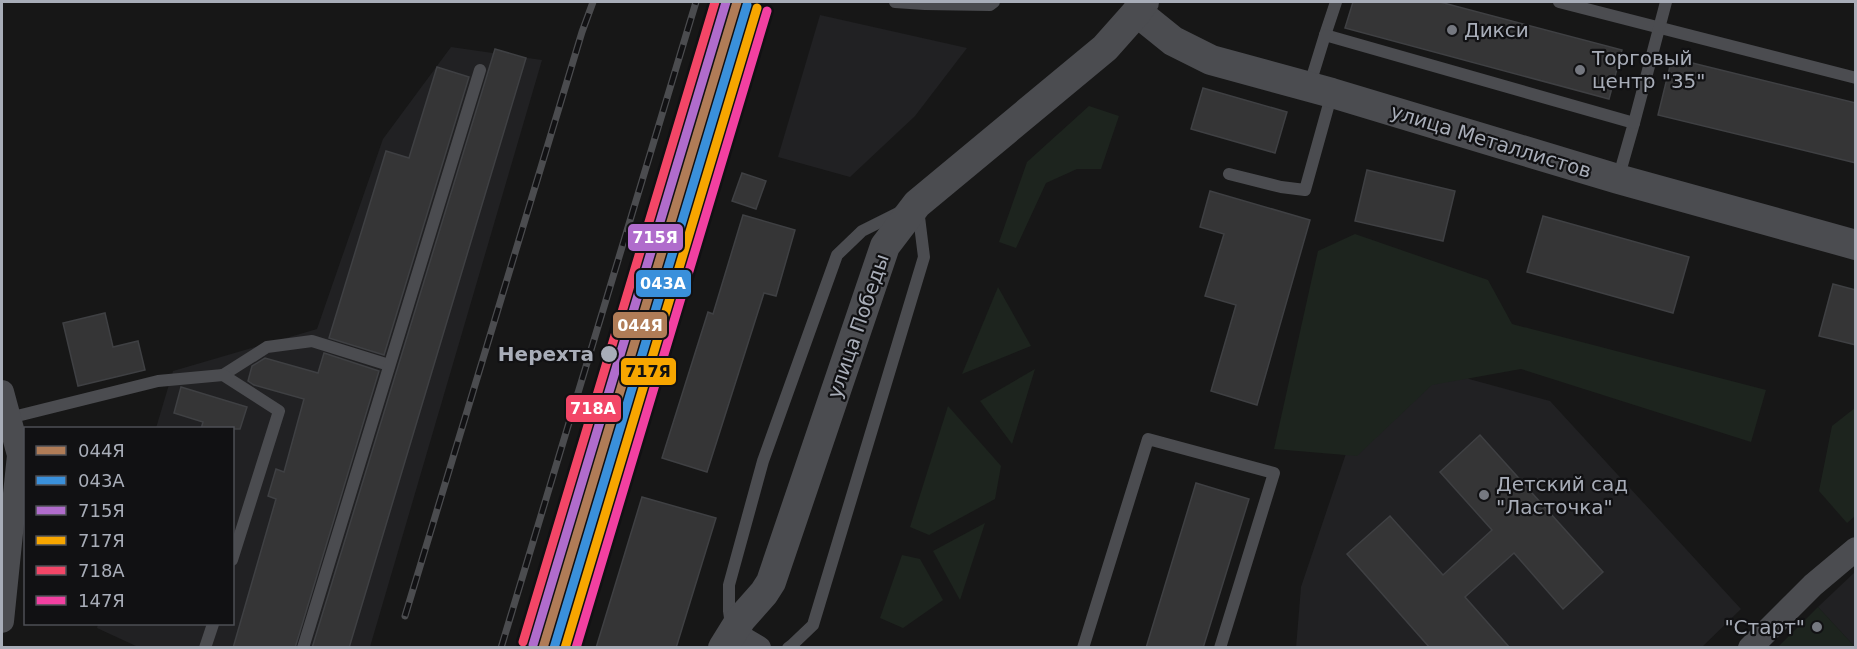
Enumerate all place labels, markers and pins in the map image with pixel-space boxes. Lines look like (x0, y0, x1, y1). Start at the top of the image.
place label: Дикси (1464, 18, 1529, 42)
marker: Дикси (1445, 23, 1459, 37)
place label: Торговый центр "35" (1591, 46, 1706, 93)
marker: Торговый центр "35" (1573, 63, 1587, 77)
place label: Нерехта (498, 342, 594, 366)
marker: Нерехта (599, 344, 619, 364)
place label: Детский сад "Ласточка" (1496, 472, 1628, 519)
marker: Детский сад "Ласточка" (1477, 488, 1491, 502)
place label: "Старт" (1724, 615, 1805, 639)
marker: "Старт" (1810, 620, 1824, 634)

